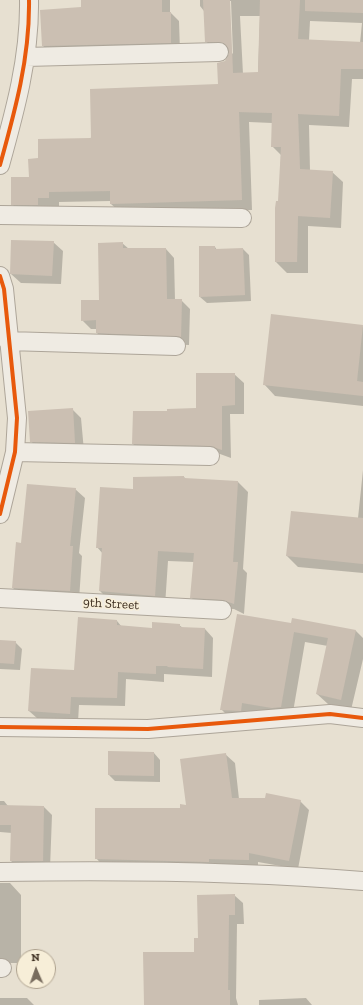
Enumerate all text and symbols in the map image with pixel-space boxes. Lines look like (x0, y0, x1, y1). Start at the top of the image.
street label: 9th Street (83, 595, 139, 613)
north arrow (16, 949, 56, 989)
text: N (31, 951, 40, 964)

